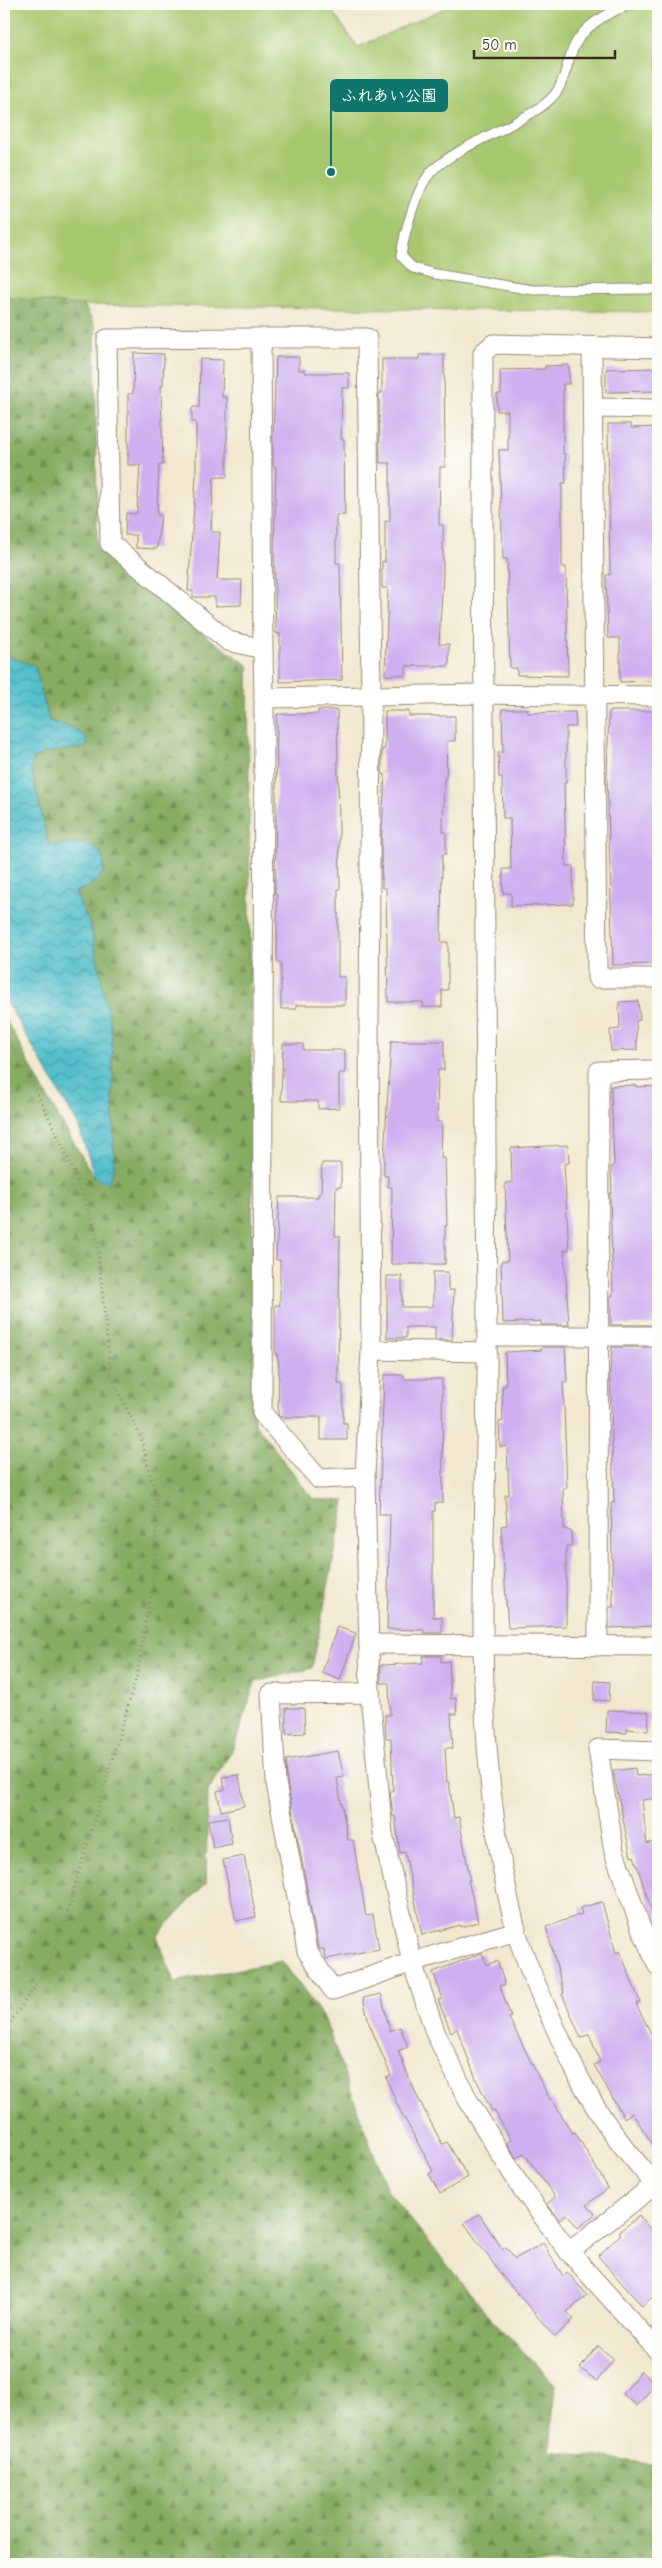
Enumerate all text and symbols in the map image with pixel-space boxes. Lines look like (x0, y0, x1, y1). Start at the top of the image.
scale bar (474, 28, 616, 60)
text: 50 m (482, 36, 517, 54)
callout: ふれあい公園 (331, 80, 447, 111)
text: ふれあい公園 (341, 87, 437, 105)

